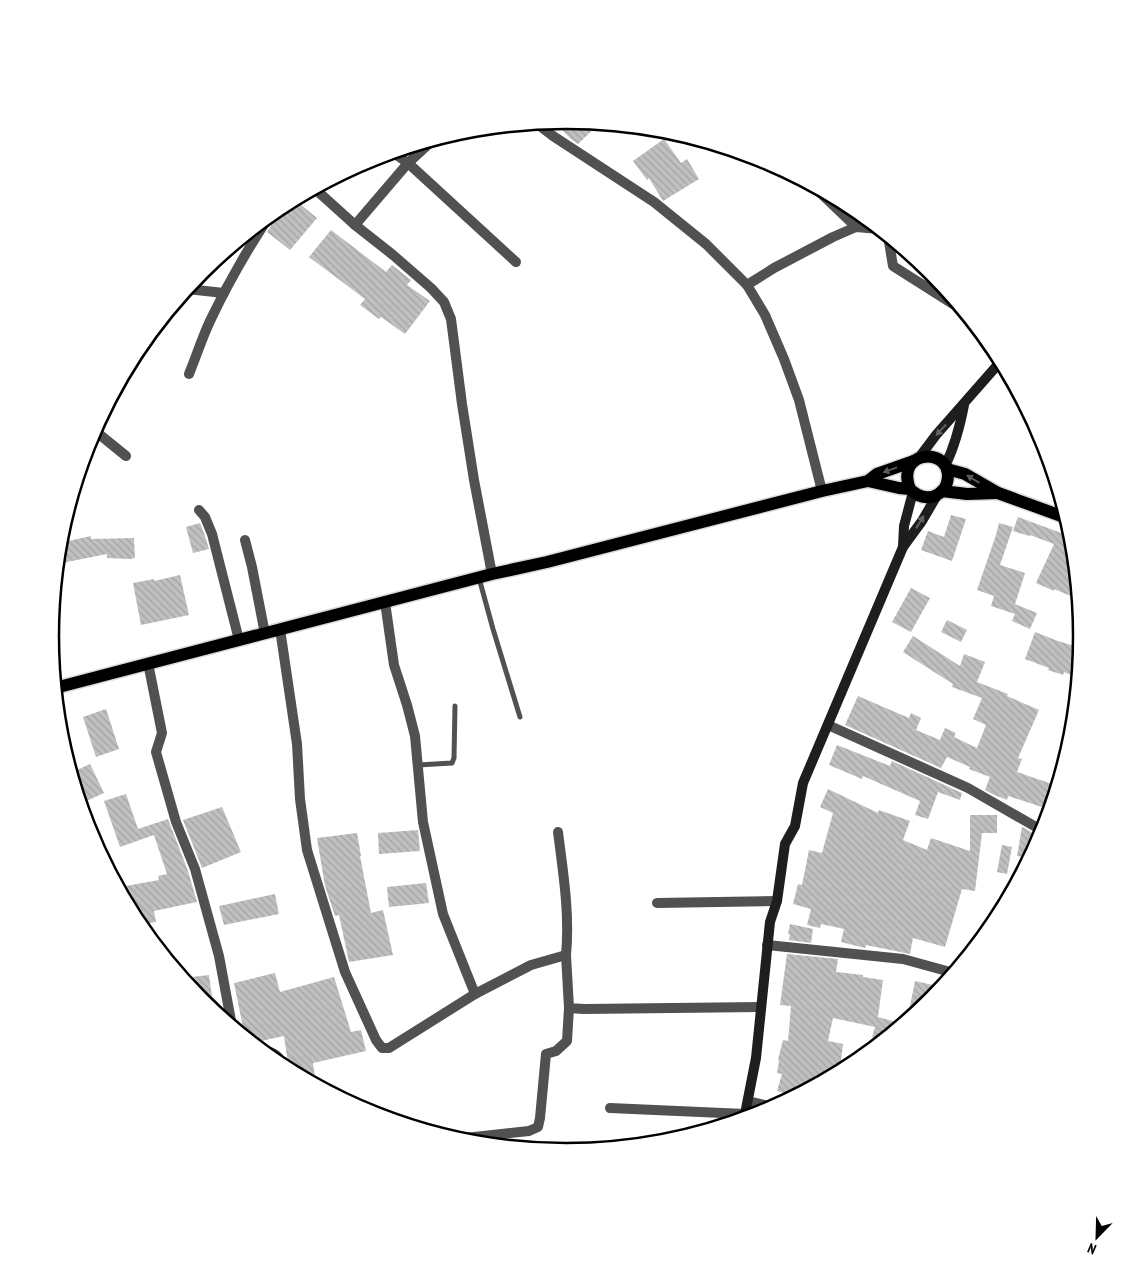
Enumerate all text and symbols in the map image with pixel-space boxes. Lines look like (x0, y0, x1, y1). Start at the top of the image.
one-way arrow (935, 424, 947, 436)
one-way arrow (882, 466, 897, 474)
one-way arrow (967, 475, 980, 484)
one-way arrow (916, 515, 925, 529)
north arrow (1072, 1212, 1122, 1262)
text: N (1085, 1239, 1099, 1259)

